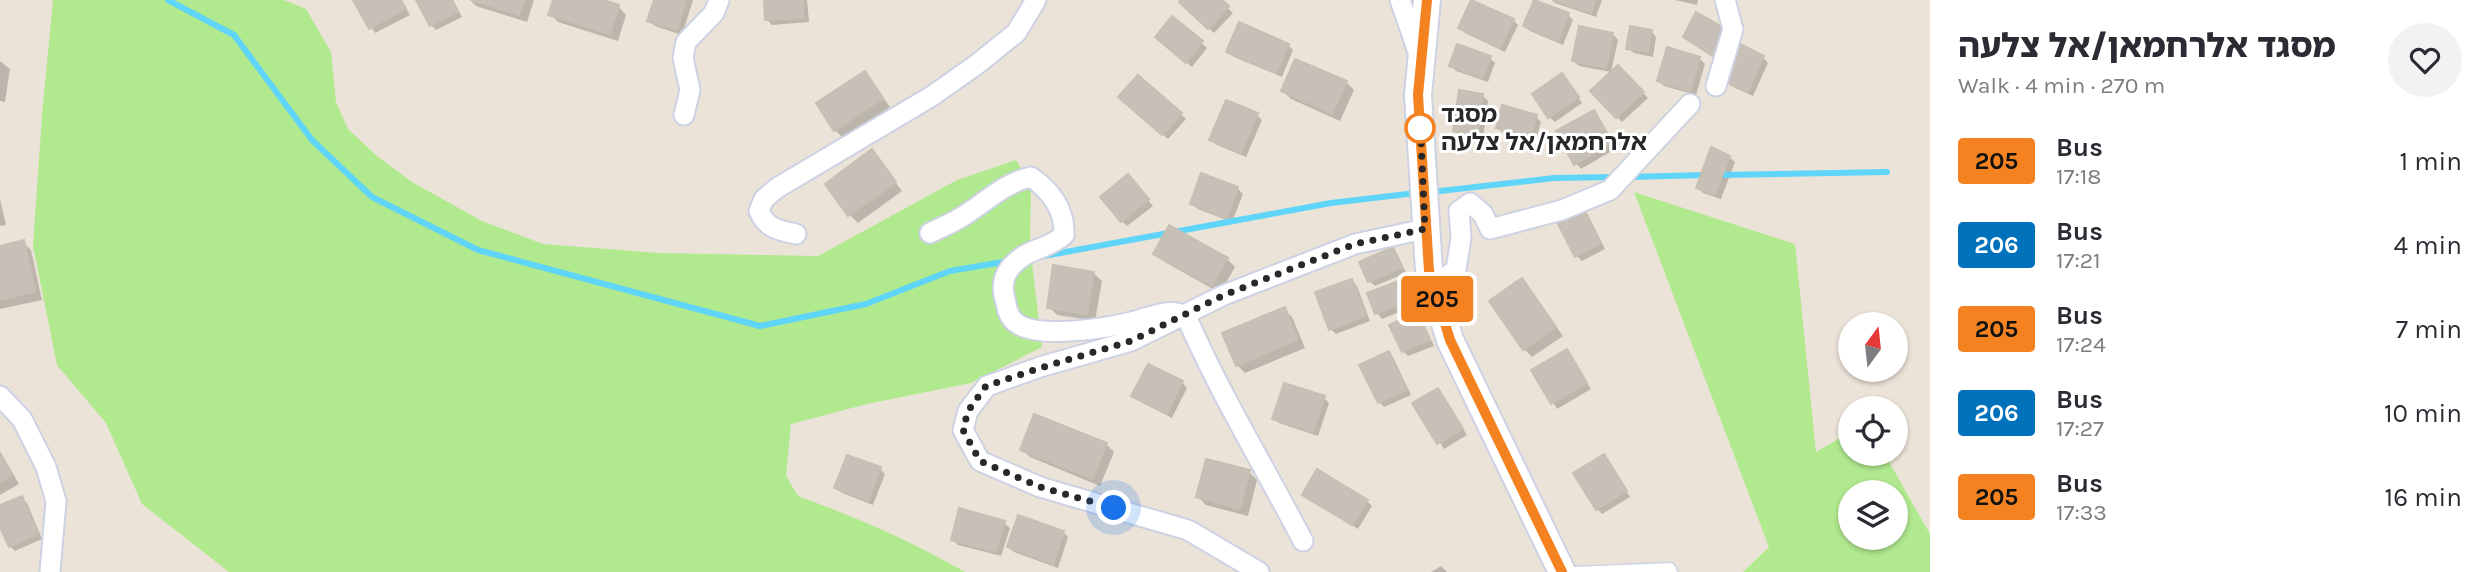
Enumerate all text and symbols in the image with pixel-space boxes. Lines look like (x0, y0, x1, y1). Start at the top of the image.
button: heart (2388, 23, 2462, 97)
text: מסגד אלרחמאן/אל צלעה (1958, 27, 2336, 65)
text: Walk · 4 min · 270 m (1958, 72, 2165, 99)
place label: מסגד אלרחמאן/אל צלעה (1441, 100, 1647, 156)
marker: מסגד אלרחמאן/אל צלעה (1405, 113, 1435, 143)
text: Bus (2056, 132, 2103, 163)
text: 1 min (2399, 146, 2462, 177)
text: 205 (1975, 147, 2018, 175)
text: 17:18 (2056, 163, 2101, 190)
text: Bus (2056, 216, 2103, 247)
text: 4 min (2394, 230, 2462, 261)
text: 206 (1974, 231, 2019, 259)
text: 17:21 (2056, 247, 2101, 274)
line badge: 205 (1397, 276, 1477, 322)
text: 205 (1415, 285, 1459, 313)
text: Bus (2056, 300, 2103, 331)
north arrow (1838, 312, 1908, 382)
map controls (1838, 312, 1908, 550)
text: 7 min (2396, 314, 2462, 345)
text: 205 (1975, 315, 2018, 343)
text: 17:24 (2056, 331, 2106, 358)
text: Bus (2056, 384, 2103, 415)
button: locate (1838, 396, 1908, 466)
text: 10 min (2384, 398, 2462, 429)
text: 206 (1974, 399, 2019, 427)
text: 17:27 (2056, 415, 2104, 442)
text: Bus (2056, 468, 2103, 499)
button: layers (1838, 480, 1908, 550)
text: 16 min (2385, 482, 2462, 513)
text: 205 (1975, 483, 2018, 511)
your location (1096, 490, 1131, 525)
text: 17:33 (2056, 499, 2107, 526)

